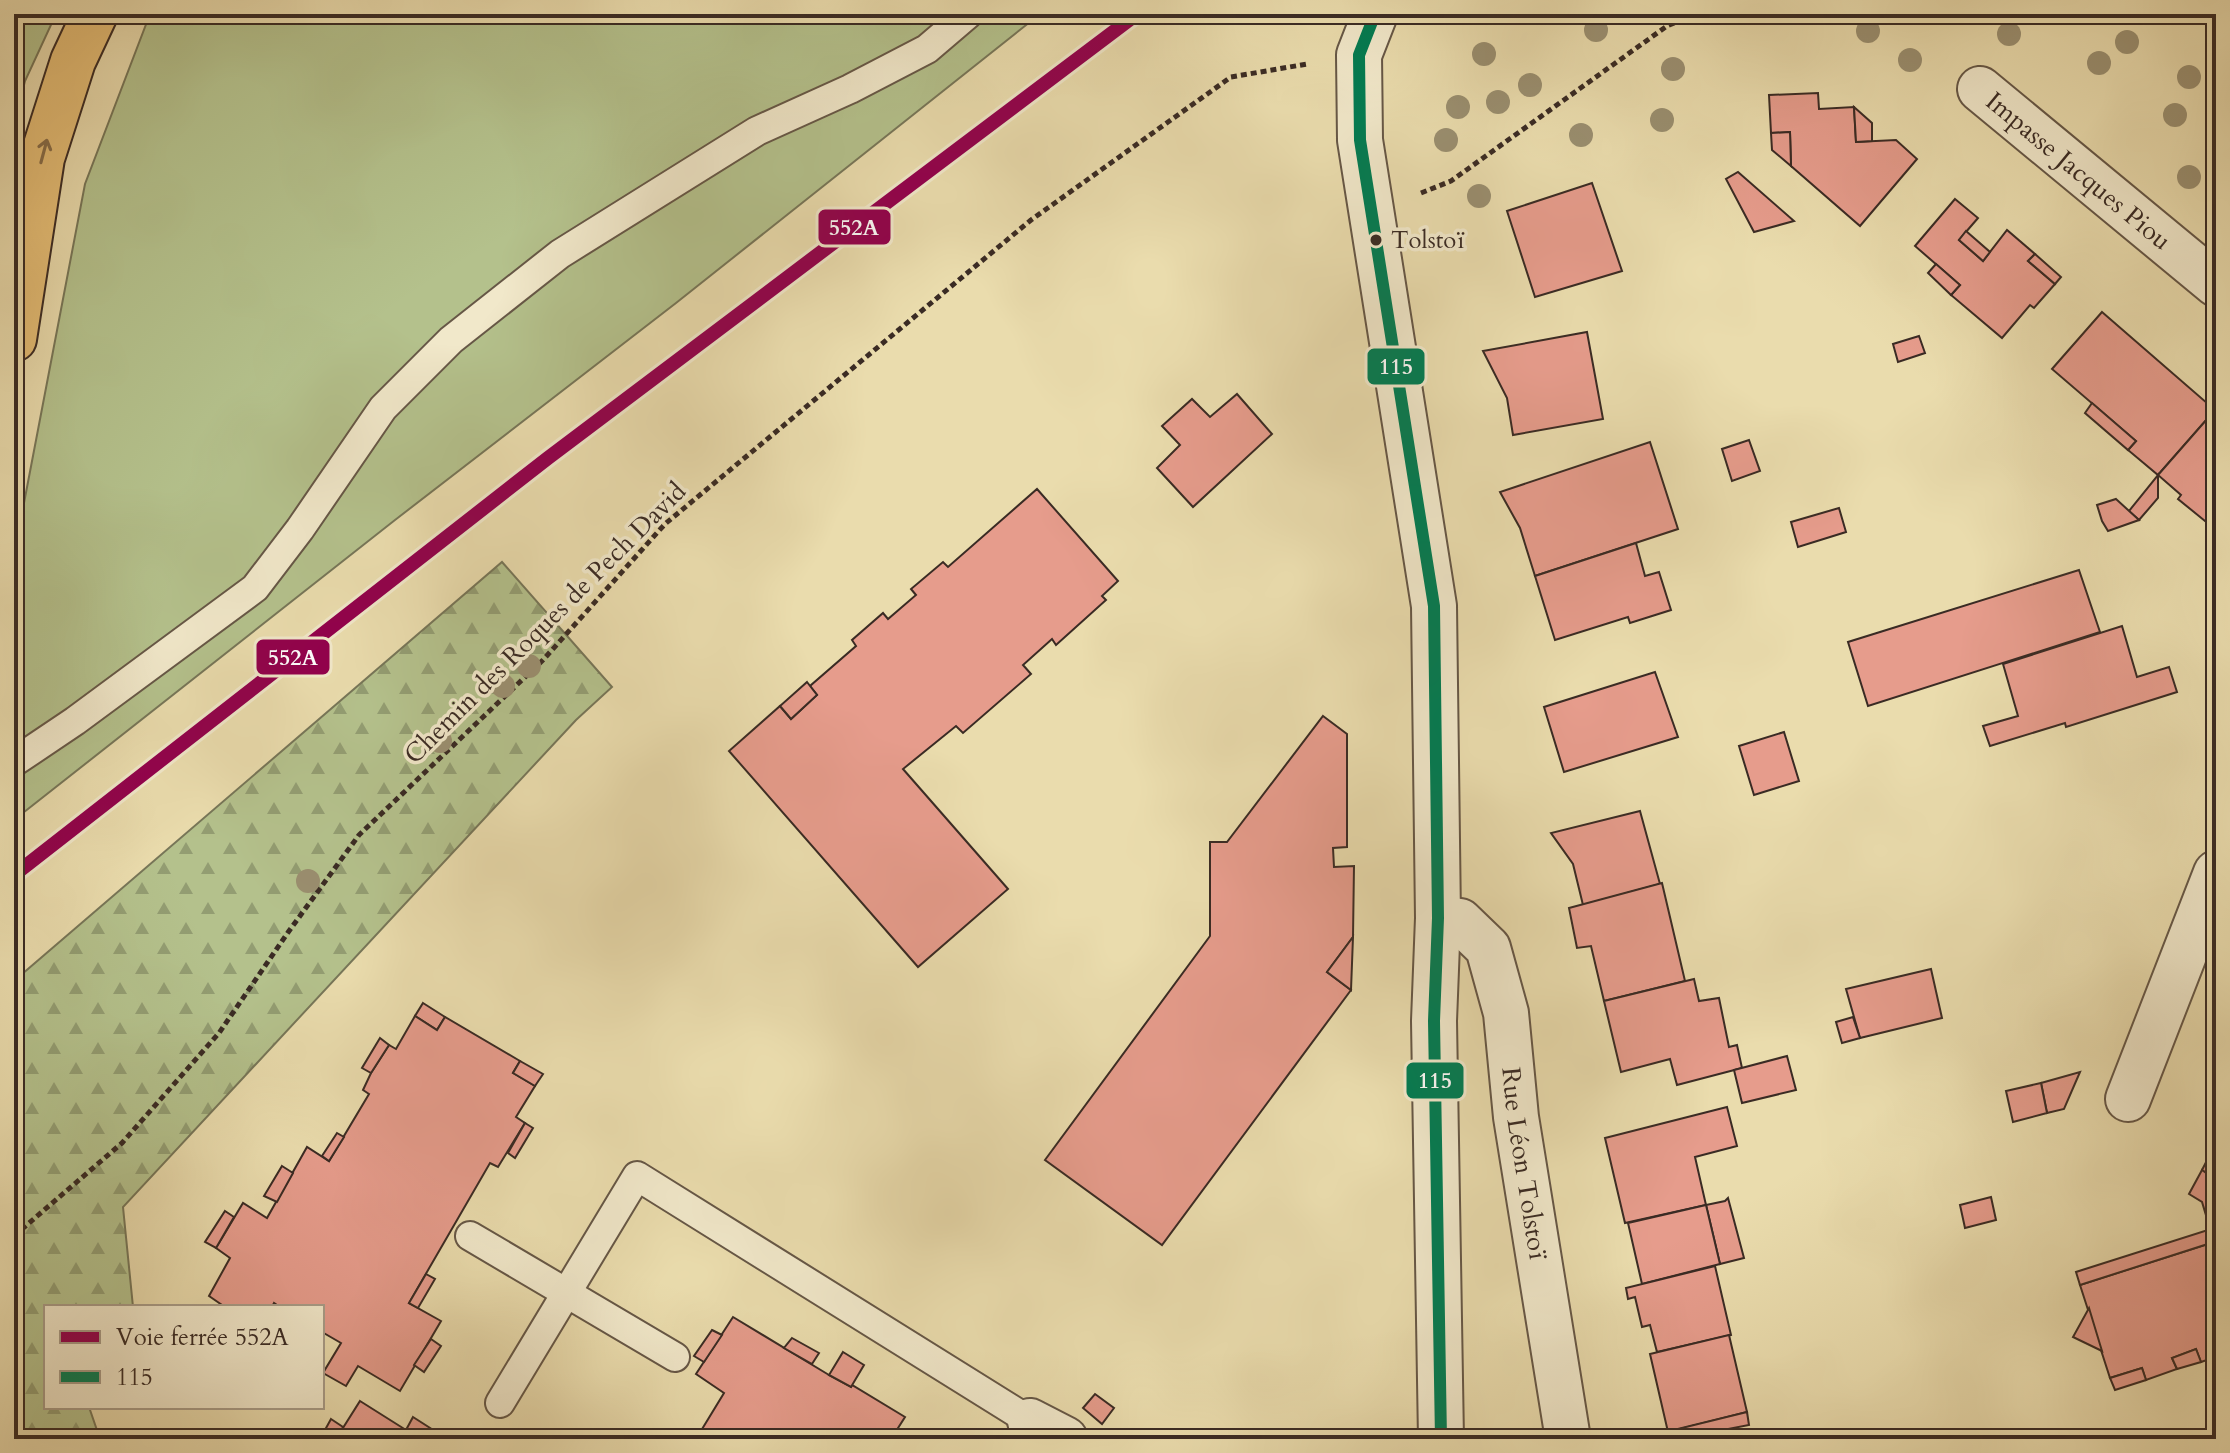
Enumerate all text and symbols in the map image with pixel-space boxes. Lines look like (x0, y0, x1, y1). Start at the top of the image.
street label: Impasse Jacques Piou (1979, 84, 2179, 258)
one-way arrow (38, 139, 53, 165)
line badge: 552A (817, 208, 892, 246)
text: 552A (829, 213, 880, 243)
place label: Tolstoï (1391, 224, 1465, 257)
marker: Tolstoï (1368, 232, 1384, 248)
line badge: 115 (1366, 347, 1426, 386)
text: 115 (1379, 352, 1413, 382)
street label: Chemin des Roques de Pech David (396, 474, 694, 772)
line badge: 552A (255, 638, 331, 676)
text: 552A (268, 643, 319, 673)
line badge: 115 (1405, 1061, 1465, 1100)
text: 115 (1418, 1066, 1452, 1096)
street label: Rue Léon Tolstoï (1494, 1066, 1556, 1262)
legend (44, 1305, 324, 1409)
text: Voie ferrée 552A (116, 1321, 290, 1354)
text: 115 (116, 1361, 153, 1394)

